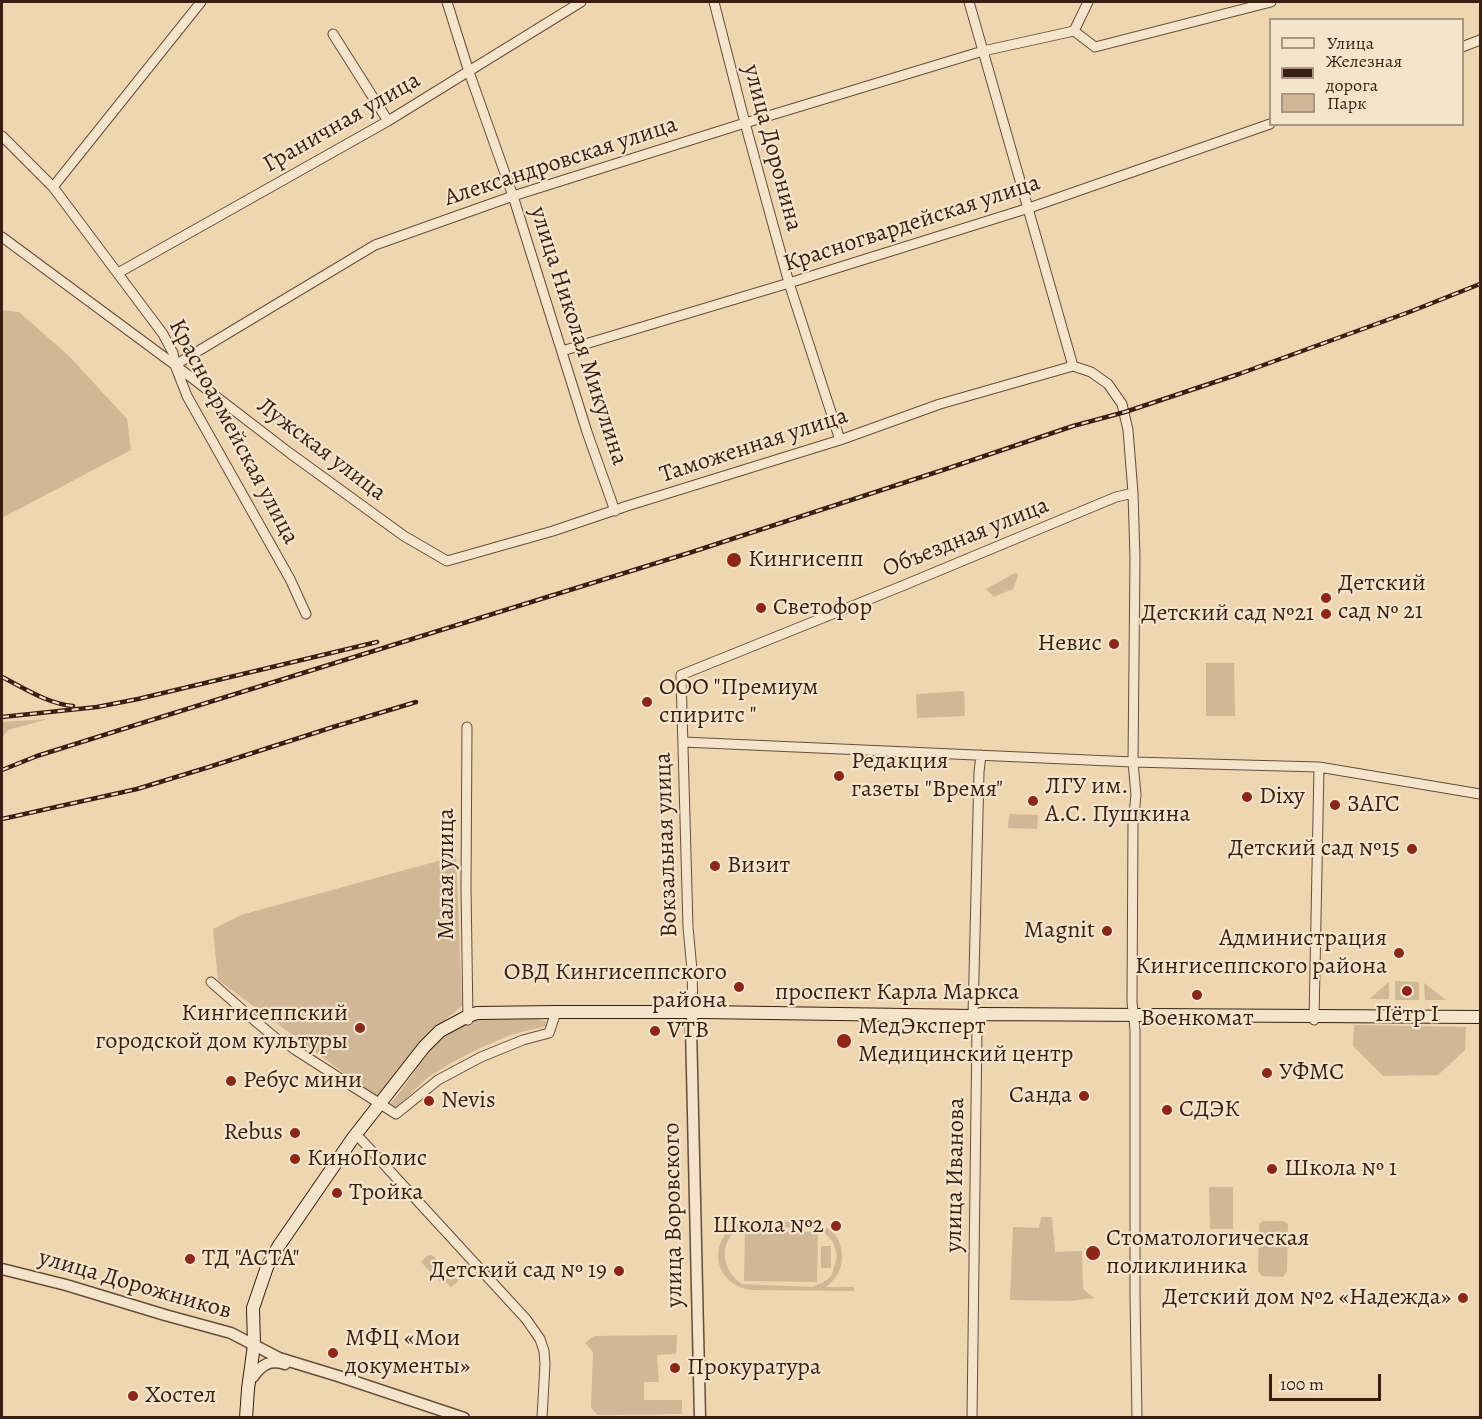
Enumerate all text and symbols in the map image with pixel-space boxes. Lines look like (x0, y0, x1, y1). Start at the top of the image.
legend (1269, 18, 1464, 126)
text: Улица (1327, 31, 1374, 55)
text: Железная дорога (1326, 49, 1402, 97)
street label: улица Доронина (736, 62, 808, 234)
street label: Граничная улица (258, 66, 426, 180)
text: Парк (1327, 91, 1367, 115)
street label: Александровская улица (441, 111, 681, 213)
street label: Красногвардейская улица (780, 169, 1044, 279)
street label: улица Николая Микулина (523, 203, 633, 469)
street label: Красноармейская улица (161, 314, 305, 550)
street label: Лужская улица (251, 392, 391, 508)
street label: Таможенная улица (656, 402, 852, 490)
street label: Объездная улица (879, 492, 1053, 584)
place label: Кингисепп (748, 546, 864, 574)
marker: Кингисепп (725, 551, 743, 569)
place label: Детский сад № 21 (1338, 570, 1426, 626)
marker: Детский сад № 21 (1319, 591, 1333, 605)
place label: Светофор (773, 594, 872, 622)
place label: Детский сад №21 (1141, 600, 1314, 628)
marker: Светофор (754, 601, 768, 615)
marker: Детский сад №21 (1319, 607, 1333, 621)
place label: Невис (1038, 630, 1102, 658)
marker: Невис (1107, 637, 1121, 651)
place label: ООО "Премиум спиритс " (659, 674, 818, 730)
marker: ООО "Премиум спиритс " (640, 695, 654, 709)
place label: Редакция газеты "Время" (851, 748, 1003, 804)
street label: Вокзальная улица (649, 752, 685, 938)
marker: Редакция газеты "Время" (832, 769, 846, 783)
place label: ЛГУ им. А.С. Пушкина (1045, 773, 1191, 829)
place label: Dixy (1259, 783, 1305, 811)
marker: Dixy (1240, 790, 1254, 804)
place label: ЗАГС (1347, 791, 1400, 819)
marker: ЛГУ им. А.С. Пушкина (1026, 794, 1040, 808)
marker: ЗАГС (1328, 798, 1342, 812)
street label: Малая улица (433, 808, 461, 940)
place label: Детский сад №15 (1228, 835, 1400, 863)
marker: Детский сад №15 (1405, 842, 1419, 856)
place label: Визит (727, 852, 790, 880)
marker: Визит (708, 859, 722, 873)
place label: Magnit (1024, 917, 1095, 945)
marker: Magnit (1100, 924, 1114, 938)
place label: Администрация Кингисеппского района (1135, 925, 1387, 981)
marker: Администрация Кингисеппского района (1392, 946, 1406, 960)
place label: ОВД Кингисеппского района (504, 959, 727, 1015)
street label: проспект Карла Маркса (775, 979, 1019, 1007)
marker: ОВД Кингисеппского района (732, 980, 746, 994)
marker: Пётр I (1400, 984, 1414, 998)
marker: Военкомат (1190, 988, 1204, 1002)
place label: Кингисеппский городской дом культуры (95, 1000, 348, 1056)
place label: Пётр I (1375, 1001, 1439, 1029)
place label: Военкомат (1140, 1005, 1254, 1033)
place label: МедЭксперт Медицинский центр (858, 1013, 1073, 1069)
place label: VTB (667, 1017, 709, 1045)
marker: Кингисеппский городской дом культуры (353, 1021, 367, 1035)
marker: VTB (648, 1024, 662, 1038)
marker: МедЭксперт Медицинский центр (835, 1032, 853, 1050)
place label: УФМС (1279, 1059, 1344, 1087)
marker: УФМС (1260, 1066, 1274, 1080)
place label: Ребус мини (243, 1067, 362, 1095)
marker: Ребус мини (224, 1074, 238, 1088)
place label: Санда (1009, 1082, 1072, 1110)
place label: Nevis (441, 1087, 496, 1115)
marker: Санда (1077, 1089, 1091, 1103)
marker: Nevis (422, 1094, 436, 1108)
place label: СДЭК (1179, 1096, 1239, 1124)
street label: улица Иванова (940, 1097, 972, 1253)
marker: СДЭК (1160, 1103, 1174, 1117)
place label: Rebus (223, 1119, 283, 1147)
street label: улица Воровского (658, 1122, 690, 1308)
marker: Rebus (288, 1126, 302, 1140)
place label: КиноПолис (307, 1145, 427, 1173)
marker: КиноПолис (288, 1152, 302, 1166)
place label: Школа № 1 (1284, 1155, 1397, 1183)
marker: Школа № 1 (1265, 1162, 1279, 1176)
place label: Тройка (349, 1179, 423, 1207)
marker: Тройка (330, 1186, 344, 1200)
place label: Школа №2 (713, 1212, 824, 1240)
marker: Школа №2 (829, 1219, 843, 1233)
place label: Стоматологическая поликлиника (1106, 1225, 1309, 1281)
street label: улица Дорожников (35, 1244, 235, 1326)
marker: Стоматологическая поликлиника (1084, 1244, 1102, 1262)
place label: ТД "АСТА" (202, 1245, 300, 1273)
marker: ТД "АСТА" (183, 1252, 197, 1266)
place label: Детский сад № 19 (430, 1257, 607, 1285)
marker: Детский сад № 19 (612, 1264, 626, 1278)
place label: Детский дом №2 «Надежда» (1162, 1284, 1451, 1312)
marker: Детский дом №2 «Надежда» (1456, 1291, 1470, 1305)
place label: МФЦ «Мои документы» (345, 1325, 470, 1381)
marker: МФЦ «Мои документы» (326, 1346, 340, 1360)
place label: Прокуратура (687, 1354, 821, 1382)
marker: Прокуратура (668, 1361, 682, 1375)
scale bar (1272, 1362, 1384, 1400)
text: 100 m (1280, 1372, 1324, 1396)
place label: Хостел (145, 1382, 216, 1410)
marker: Хостел (126, 1389, 140, 1403)

